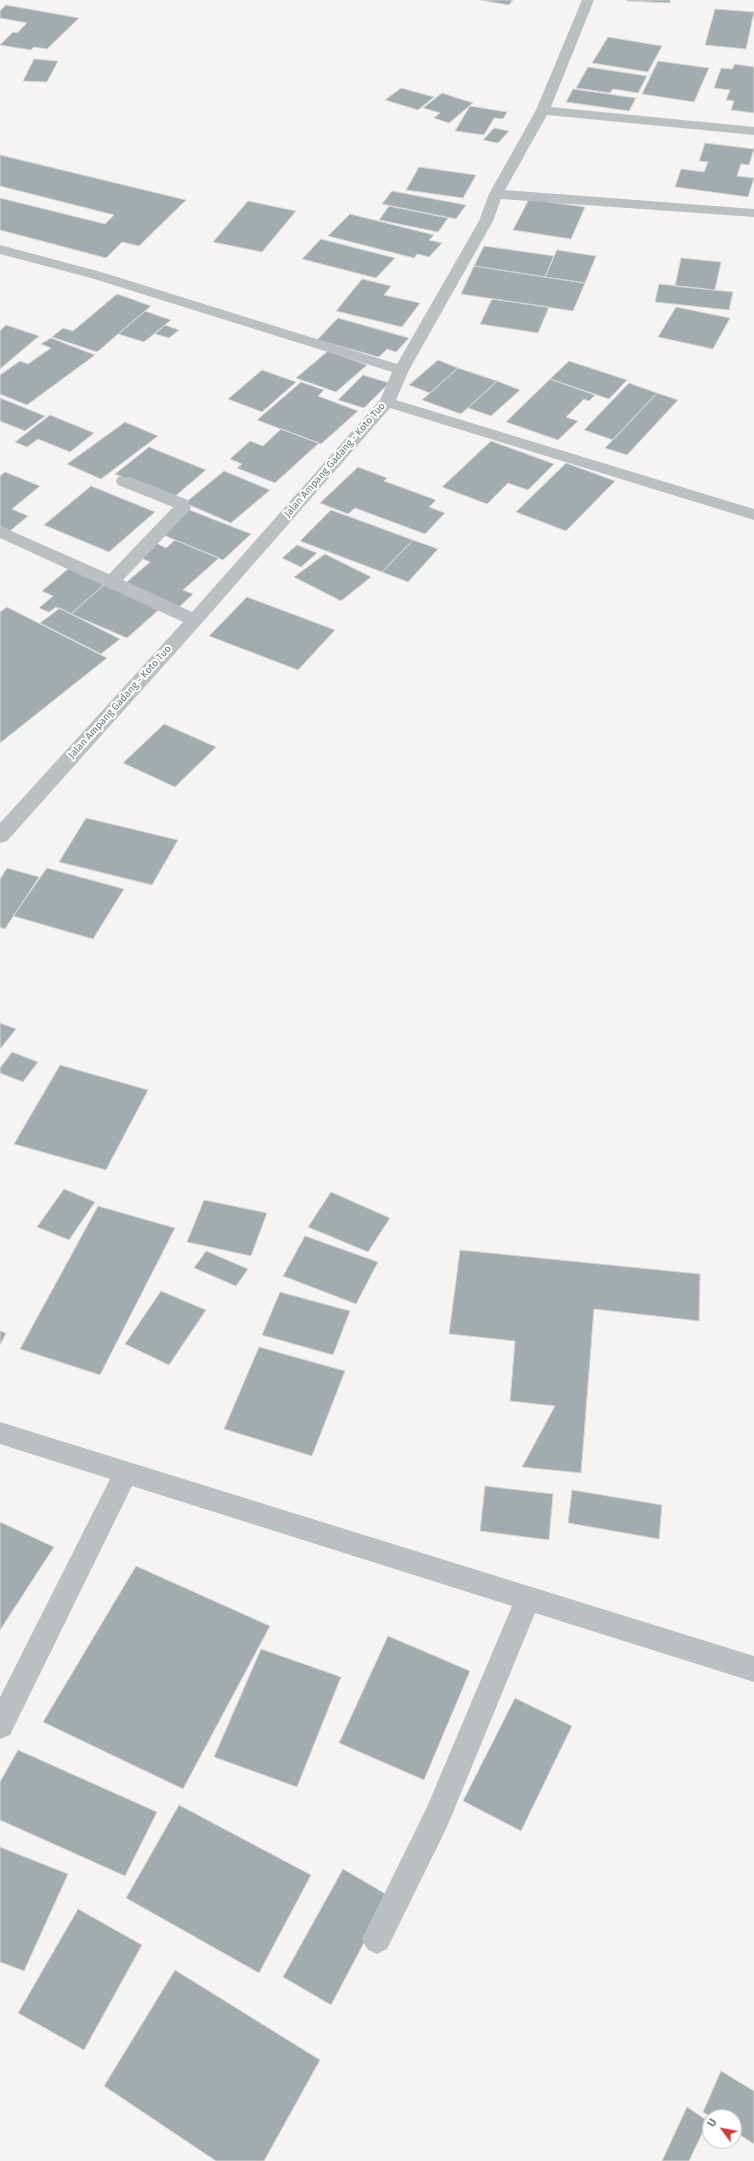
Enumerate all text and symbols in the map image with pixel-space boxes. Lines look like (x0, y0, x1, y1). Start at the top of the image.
street label: Jalan Ampang Gadang - Koto Tuo (282, 400, 388, 520)
street label: Jalan Ampang Gadang - Koto Tuo (66, 643, 174, 761)
north arrow (702, 2109, 742, 2149)
text: U (705, 2116, 720, 2129)

